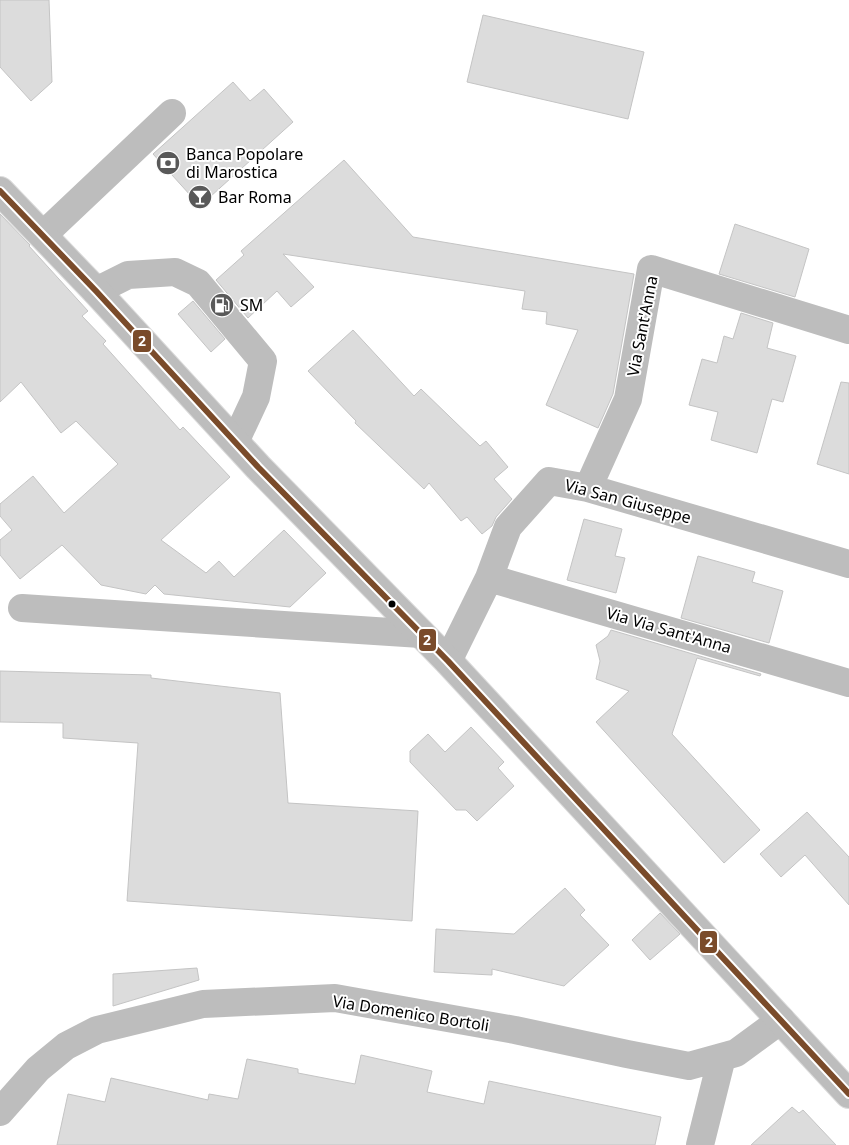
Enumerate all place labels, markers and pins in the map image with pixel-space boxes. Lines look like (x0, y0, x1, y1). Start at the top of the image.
place label: Banca Popolare di Marostica (186, 143, 303, 183)
bank icon: Banca Popolare di Marostica (155, 150, 181, 176)
bar icon: Bar Roma (187, 184, 213, 210)
place label: Bar Roma (218, 186, 292, 208)
fuel station icon: SM (209, 292, 235, 318)
place label: SM (240, 294, 263, 316)
unlabelled marker (387, 599, 397, 609)

